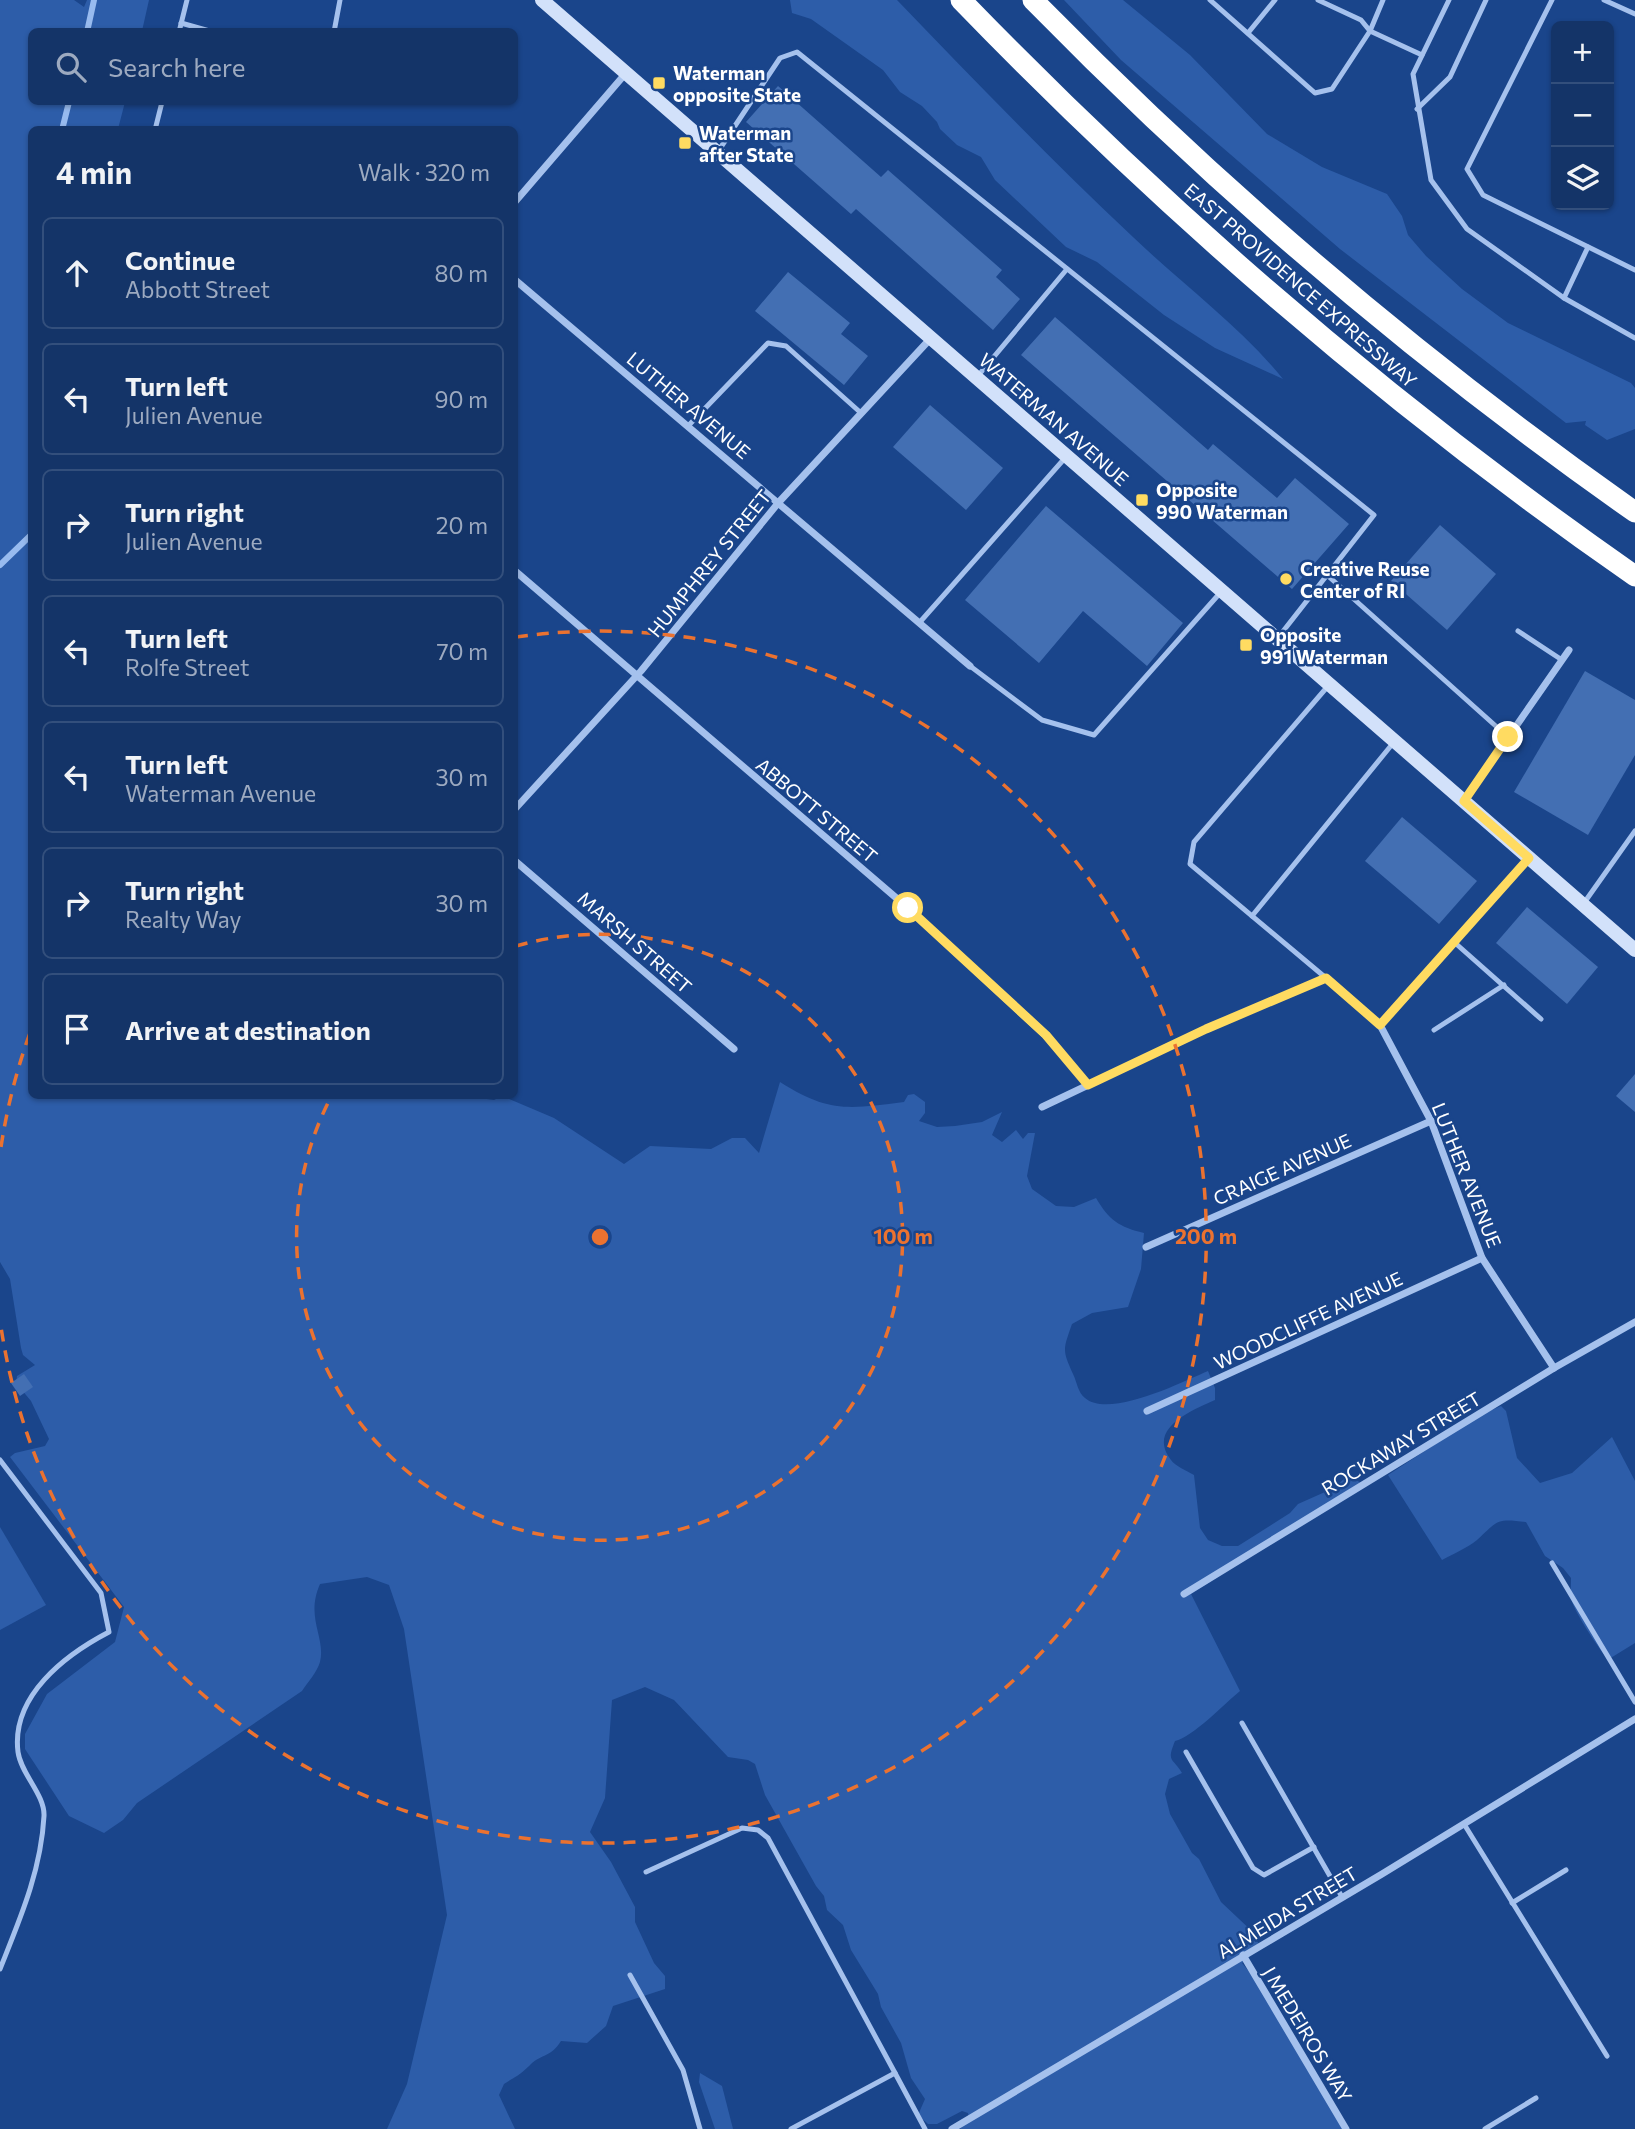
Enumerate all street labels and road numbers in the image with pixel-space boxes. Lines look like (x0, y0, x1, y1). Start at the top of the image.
street label: EAST PROVIDENCE EXPRESSWAY (1180, 178, 1422, 392)
street label: LUTHER AVENUE (623, 347, 755, 463)
street label: WATERMAN AVENUE (975, 348, 1133, 490)
street label: HUMPHREY STREET (643, 485, 775, 641)
street label: ABBOTT STREET (752, 753, 882, 867)
street label: MARSH STREET (573, 886, 697, 998)
street label: LUTHER AVENUE (1427, 1099, 1507, 1251)
street label: CRAIGE AVENUE (1209, 1128, 1355, 1210)
street label: WOODCLIFFE AVENUE (1210, 1266, 1406, 1374)
street label: ROCKAWAY STREET (1317, 1386, 1485, 1500)
street label: ALMEIDA STREET (1213, 1861, 1361, 1963)
street label: J MEDEIROS WAY (1259, 1962, 1357, 2106)

